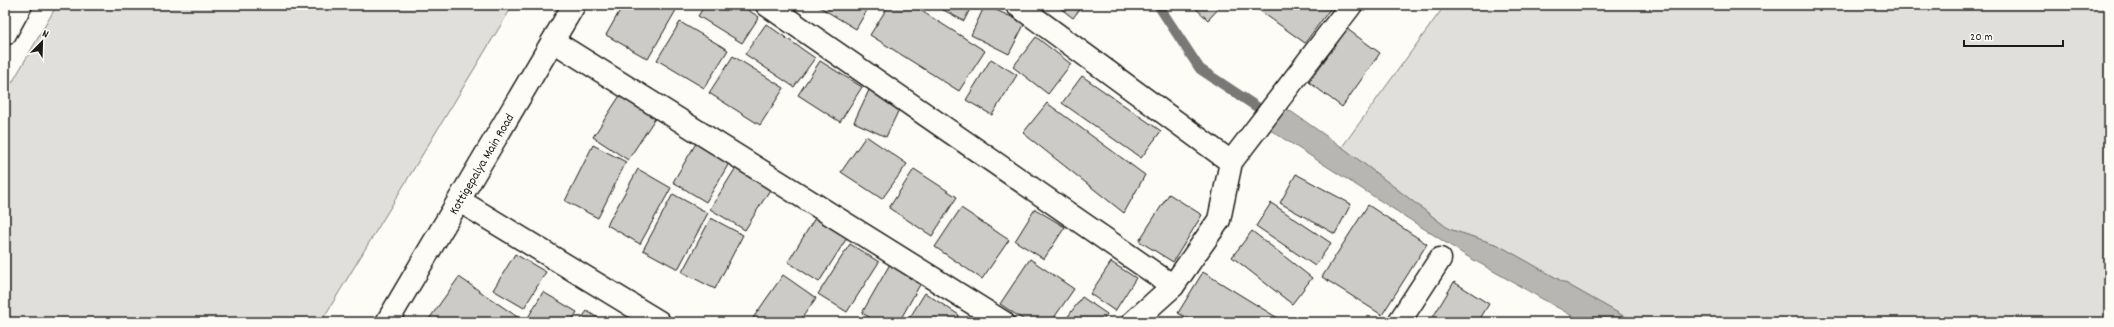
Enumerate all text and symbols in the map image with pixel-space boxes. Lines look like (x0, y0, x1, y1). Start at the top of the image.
north arrow (22, 22, 62, 62)
scale bar (1964, 22, 2063, 48)
text: N (39, 26, 51, 43)
text: 20 m (1970, 29, 1993, 46)
street label: Kottigepalya Main Road (445, 111, 520, 219)

